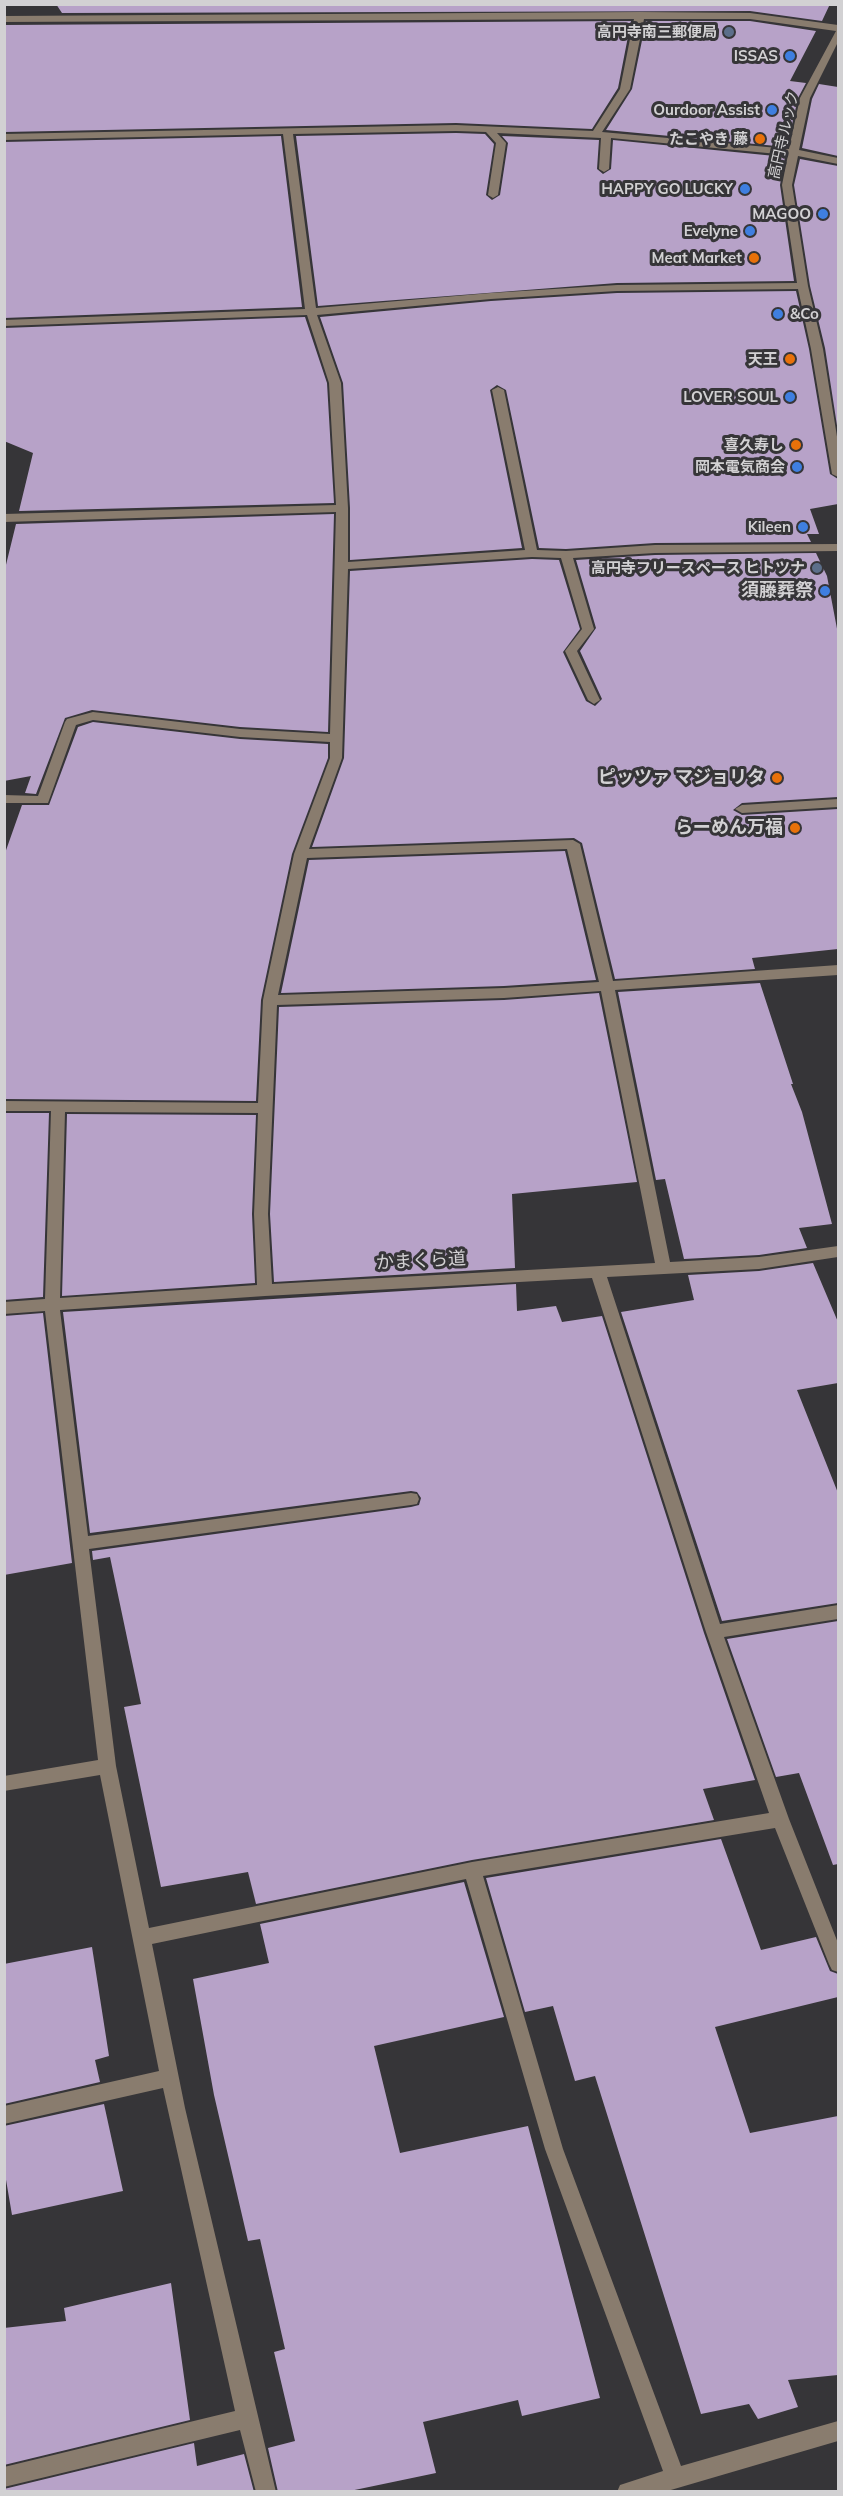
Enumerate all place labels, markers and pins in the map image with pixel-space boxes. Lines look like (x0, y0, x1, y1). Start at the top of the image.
place label: 高円寺南三郵便局 (597, 23, 717, 41)
marker: 高円寺南三郵便局 (722, 25, 736, 39)
place label: ISSAS (734, 47, 778, 65)
marker: ISSAS (783, 49, 797, 63)
place label: Ourdoor Assist (653, 101, 760, 119)
marker: Ourdoor Assist (765, 103, 779, 117)
place label: たこやき 藤 (669, 130, 748, 148)
marker: たこやき 藤 (753, 132, 767, 146)
place label: HAPPY GO LUCKY (601, 180, 733, 198)
marker: HAPPY GO LUCKY (738, 182, 752, 196)
place label: MAGOO (752, 205, 811, 223)
marker: MAGOO (816, 207, 830, 221)
place label: Evelyne (684, 222, 738, 240)
marker: Evelyne (743, 224, 757, 238)
place label: Meat Market (651, 249, 742, 267)
marker: Meat Market (747, 251, 761, 265)
place label: &Co (790, 305, 819, 323)
marker: &Co (771, 307, 785, 321)
place label: 天王 (748, 350, 778, 368)
marker: 天王 (783, 352, 797, 366)
place label: LOVER SOUL (683, 388, 778, 406)
marker: LOVER SOUL (783, 390, 797, 404)
place label: 喜久寿し (724, 436, 784, 454)
marker: 喜久寿し (789, 438, 803, 452)
place label: 岡本電気商会 (695, 458, 785, 476)
marker: 岡本電気商会 (790, 460, 804, 474)
place label: Kileen (748, 518, 791, 536)
marker: Kileen (796, 520, 810, 534)
place label: 高円寺フリースペース ヒトツナ (591, 559, 805, 577)
marker: 高円寺フリースペース ヒトツナ (810, 561, 824, 575)
place label: 須藤葬祭 (741, 580, 813, 602)
marker: 須藤葬祭 (818, 584, 832, 598)
place label: ピッツァ マジョリタ (598, 767, 765, 789)
marker: ピッツァ マジョリタ (770, 771, 784, 785)
place label: らーめん万福 (675, 817, 783, 839)
marker: らーめん万福 (788, 821, 802, 835)

